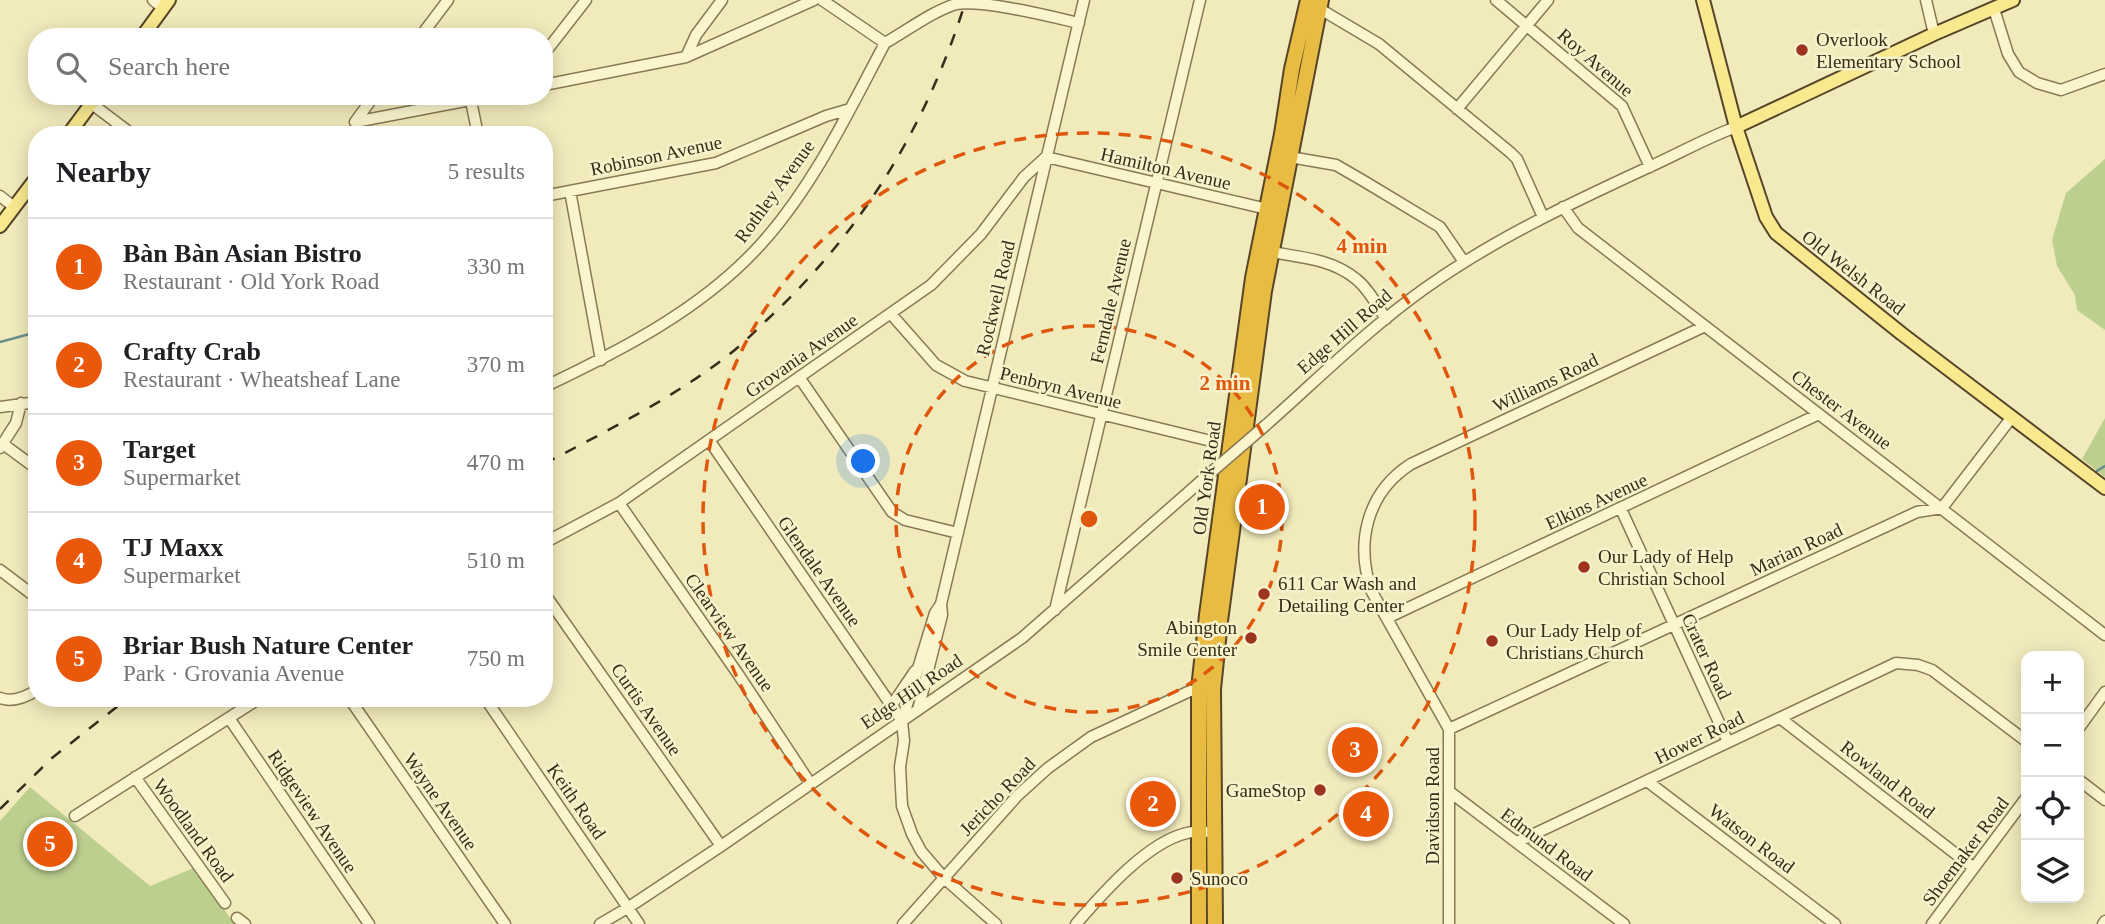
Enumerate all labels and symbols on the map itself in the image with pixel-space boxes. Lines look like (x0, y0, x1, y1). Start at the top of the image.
street label: Roy Avenue (1554, 24, 1638, 101)
place label: Overlook Elementary School (1816, 29, 1961, 72)
marker: Overlook Elementary School (1794, 42, 1810, 58)
street label: Robinson Avenue (588, 131, 724, 180)
street label: Rothley Avenue (730, 136, 819, 247)
street label: Hamilton Avenue (1099, 143, 1233, 194)
street label: Old Welsh Road (1798, 226, 1910, 319)
text: 4 min (1337, 234, 1388, 258)
street label: Ferndale Avenue (1086, 236, 1135, 366)
street label: Rockwell Road (972, 238, 1019, 358)
street label: Edge Hill Road (1293, 284, 1396, 378)
street label: Grovania Avenue (741, 309, 861, 402)
street label: Williams Road (1489, 349, 1602, 416)
street label: Penbryn Avenue (998, 362, 1124, 413)
street label: Chester Avenue (1788, 365, 1896, 454)
text: 2 min (1200, 371, 1251, 395)
street label: Old York Road (1188, 419, 1225, 536)
your location (846, 444, 880, 478)
street label: Elkins Avenue (1542, 469, 1650, 534)
pin: 1 (1239, 481, 1285, 533)
centre of rings (1077, 507, 1101, 531)
street label: Glendale Avenue (774, 512, 865, 631)
street label: Marian Road (1747, 519, 1846, 580)
place label: Our Lady of Help Christian School (1598, 546, 1734, 589)
marker: Our Lady of Help Christian School (1576, 559, 1592, 575)
street label: Clearview Avenue (681, 569, 778, 695)
place label: 611 Car Wash and Detailing Center (1278, 573, 1417, 616)
marker: 611 Car Wash and Detailing Center (1256, 586, 1272, 602)
street label: Crater Road (1678, 610, 1736, 703)
place label: Abington Smile Center (1137, 617, 1238, 660)
place label: Our Lady Help of Christians Church (1506, 620, 1644, 663)
marker: Abington Smile Center (1243, 630, 1259, 646)
marker: Our Lady Help of Christians Church (1484, 633, 1500, 649)
street label: Edge Hill Road (856, 649, 967, 733)
street label: Curtis Avenue (607, 659, 686, 759)
street label: Hower Road (1651, 707, 1748, 768)
pin: 3 (1332, 724, 1378, 776)
street label: Rowland Road (1837, 736, 1939, 823)
street label: Ridgeview Avenue (264, 746, 361, 877)
street label: Davidson Road (1422, 747, 1443, 865)
street label: Wayne Avenue (399, 749, 482, 854)
street label: Jericho Road (955, 753, 1040, 840)
street label: Keith Road (543, 760, 610, 843)
street label: Woodland Road (149, 775, 238, 886)
pin: 2 (1130, 778, 1176, 830)
place label: GameStop (1226, 780, 1306, 801)
marker: GameStop (1312, 782, 1328, 798)
pin: 4 (1343, 788, 1389, 840)
street label: Shoemaker Road (1918, 793, 2013, 910)
street label: Watson Road (1705, 800, 1799, 878)
street label: Edmund Road (1497, 803, 1597, 886)
pin: 5 (27, 818, 73, 870)
place label: Sunoco (1191, 868, 1248, 889)
marker: Sunoco (1169, 870, 1185, 886)

